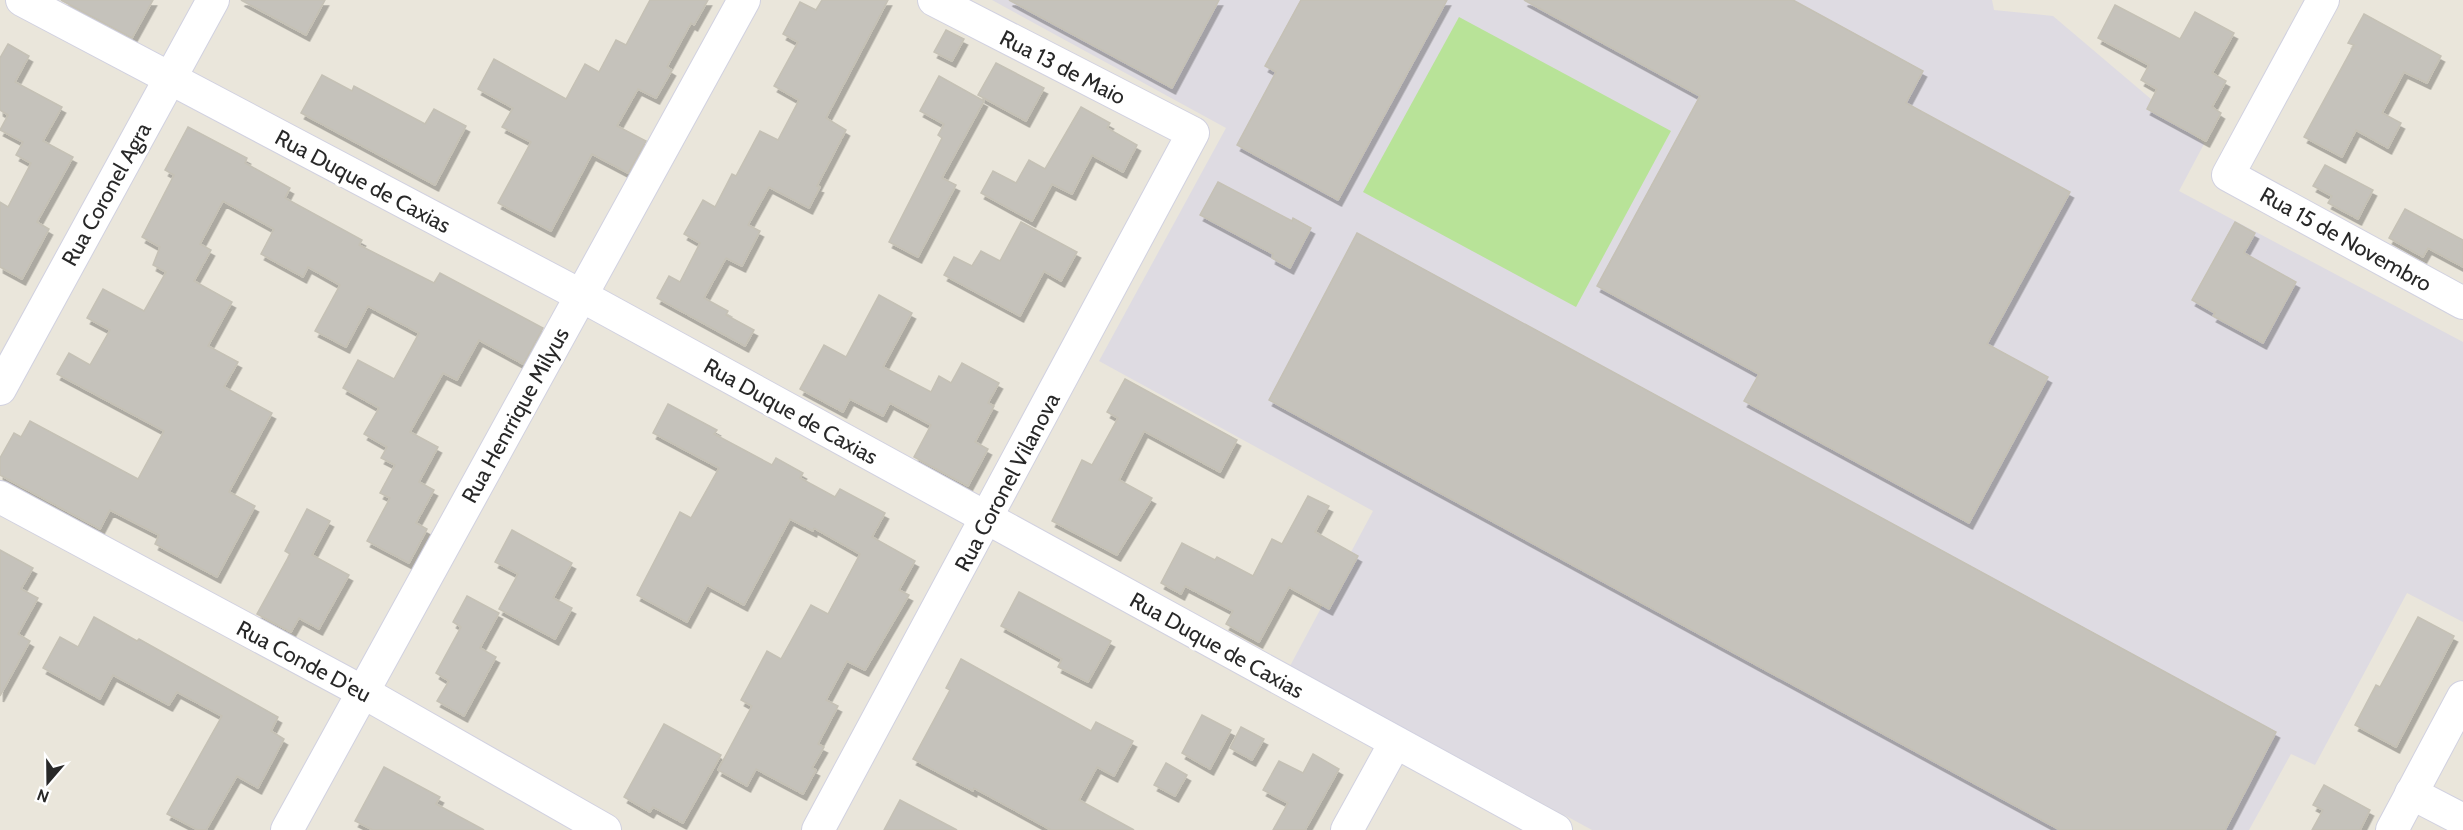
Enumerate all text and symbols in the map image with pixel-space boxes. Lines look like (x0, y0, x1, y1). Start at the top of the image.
street label: Rua 13 de Maio (995, 24, 1130, 111)
street label: Rua Coronel Agra (56, 118, 157, 271)
street label: Rua Duque de Caxias (270, 124, 455, 239)
street label: Rua 15 de Novembro (2255, 181, 2436, 298)
street label: Rua Henrrique Milyus (456, 323, 575, 508)
street label: Rua Duque de Caxias (699, 352, 882, 470)
street label: Rua Coronel Vilanova (949, 388, 1066, 576)
street label: Rua Duque de Caxias (1125, 586, 1308, 704)
street label: Rua Conde D'eu (232, 615, 376, 708)
north arrow (18, 752, 78, 812)
text: N (34, 785, 52, 806)

